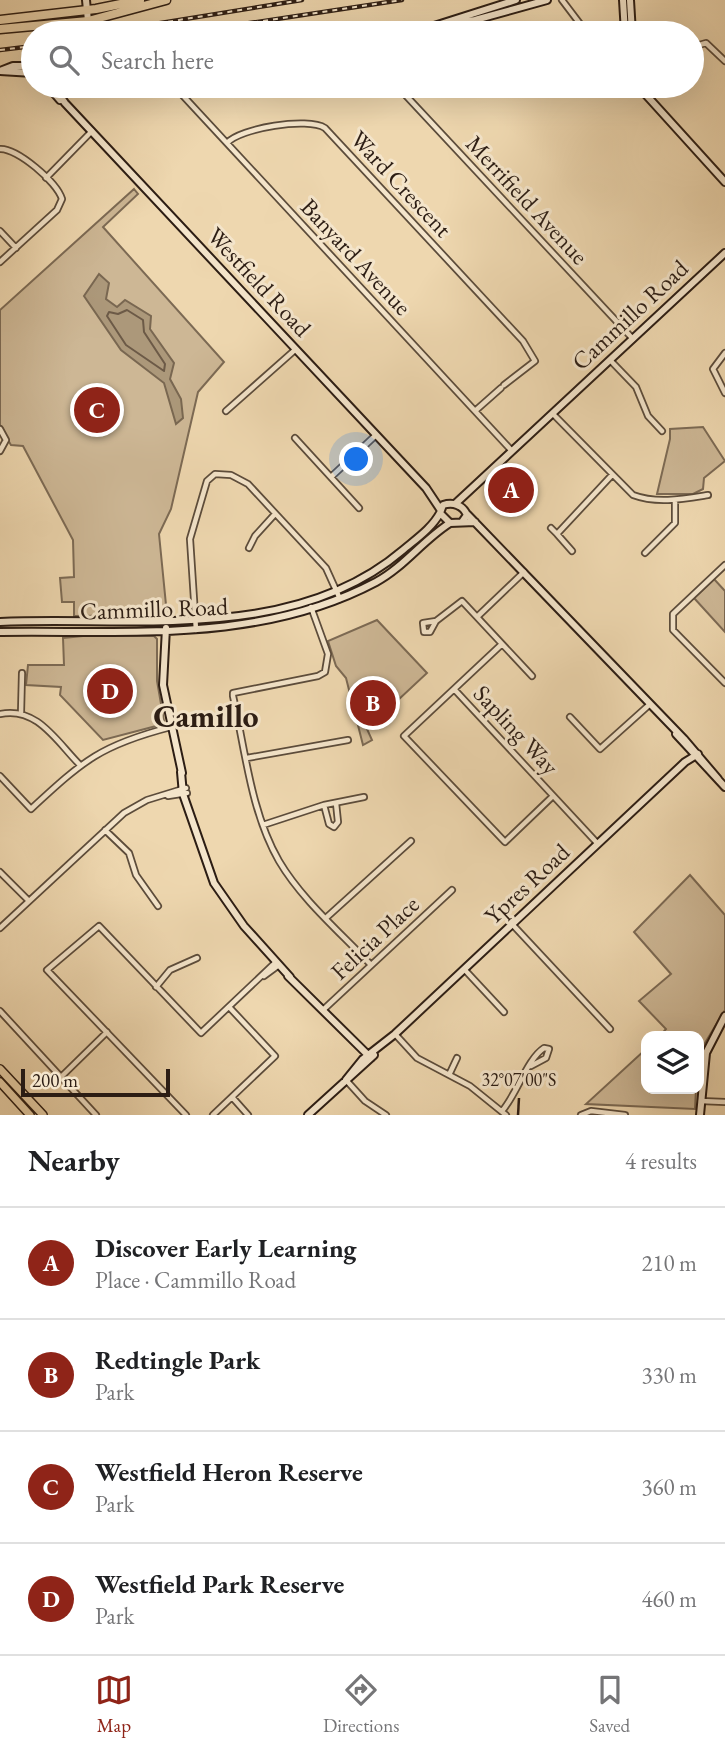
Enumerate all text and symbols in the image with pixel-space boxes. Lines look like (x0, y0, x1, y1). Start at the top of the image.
search box (21, 21, 704, 98)
icon: search (45, 41, 83, 79)
text: Search here (101, 43, 214, 77)
street label: Ward Crescent (344, 124, 459, 244)
street label: Merrifield Avenue (459, 128, 595, 271)
street label: Banyard Avenue (294, 192, 418, 322)
street label: Westfield Road (201, 220, 319, 344)
street label: Cammillo Road (565, 252, 695, 377)
pin: C (74, 384, 120, 436)
your location (339, 442, 373, 476)
pin: A (488, 464, 534, 516)
street label: Cammillo Road (79, 590, 229, 627)
pin: D (87, 665, 133, 717)
pin: B (350, 677, 396, 729)
street label: Sapling Way (467, 678, 566, 781)
district label: Camillo (153, 695, 259, 737)
street label: Ypres Road (477, 836, 576, 931)
street label: Felicia Place (324, 889, 425, 986)
map controls (641, 1031, 704, 1094)
button: layers (641, 1031, 704, 1094)
scale bar (21, 1066, 170, 1098)
text: 200 m (32, 1068, 78, 1093)
text: 32°07'00"S (482, 1068, 556, 1091)
text: Nearby (28, 1141, 120, 1180)
text: 4 results (625, 1146, 697, 1176)
text: Discover Early Learning (95, 1231, 357, 1265)
text: A (43, 1248, 59, 1278)
text: 210 m (641, 1248, 697, 1278)
text: Place · Cammillo Road (95, 1265, 296, 1295)
text: Redtingle Park (95, 1343, 260, 1377)
text: B (44, 1360, 58, 1390)
text: 330 m (641, 1360, 697, 1390)
text: Park (95, 1377, 134, 1407)
text: Westfield Heron Reserve (95, 1455, 363, 1489)
text: C (43, 1472, 59, 1502)
text: 360 m (641, 1472, 697, 1502)
text: Park (95, 1489, 134, 1519)
text: Westfield Park Reserve (95, 1567, 344, 1601)
text: D (42, 1584, 60, 1614)
text: 460 m (641, 1584, 697, 1614)
text: Park (95, 1601, 134, 1631)
tab: Map (95, 1671, 133, 1738)
tab: Directions (323, 1671, 399, 1738)
tab: Saved (589, 1671, 630, 1738)

